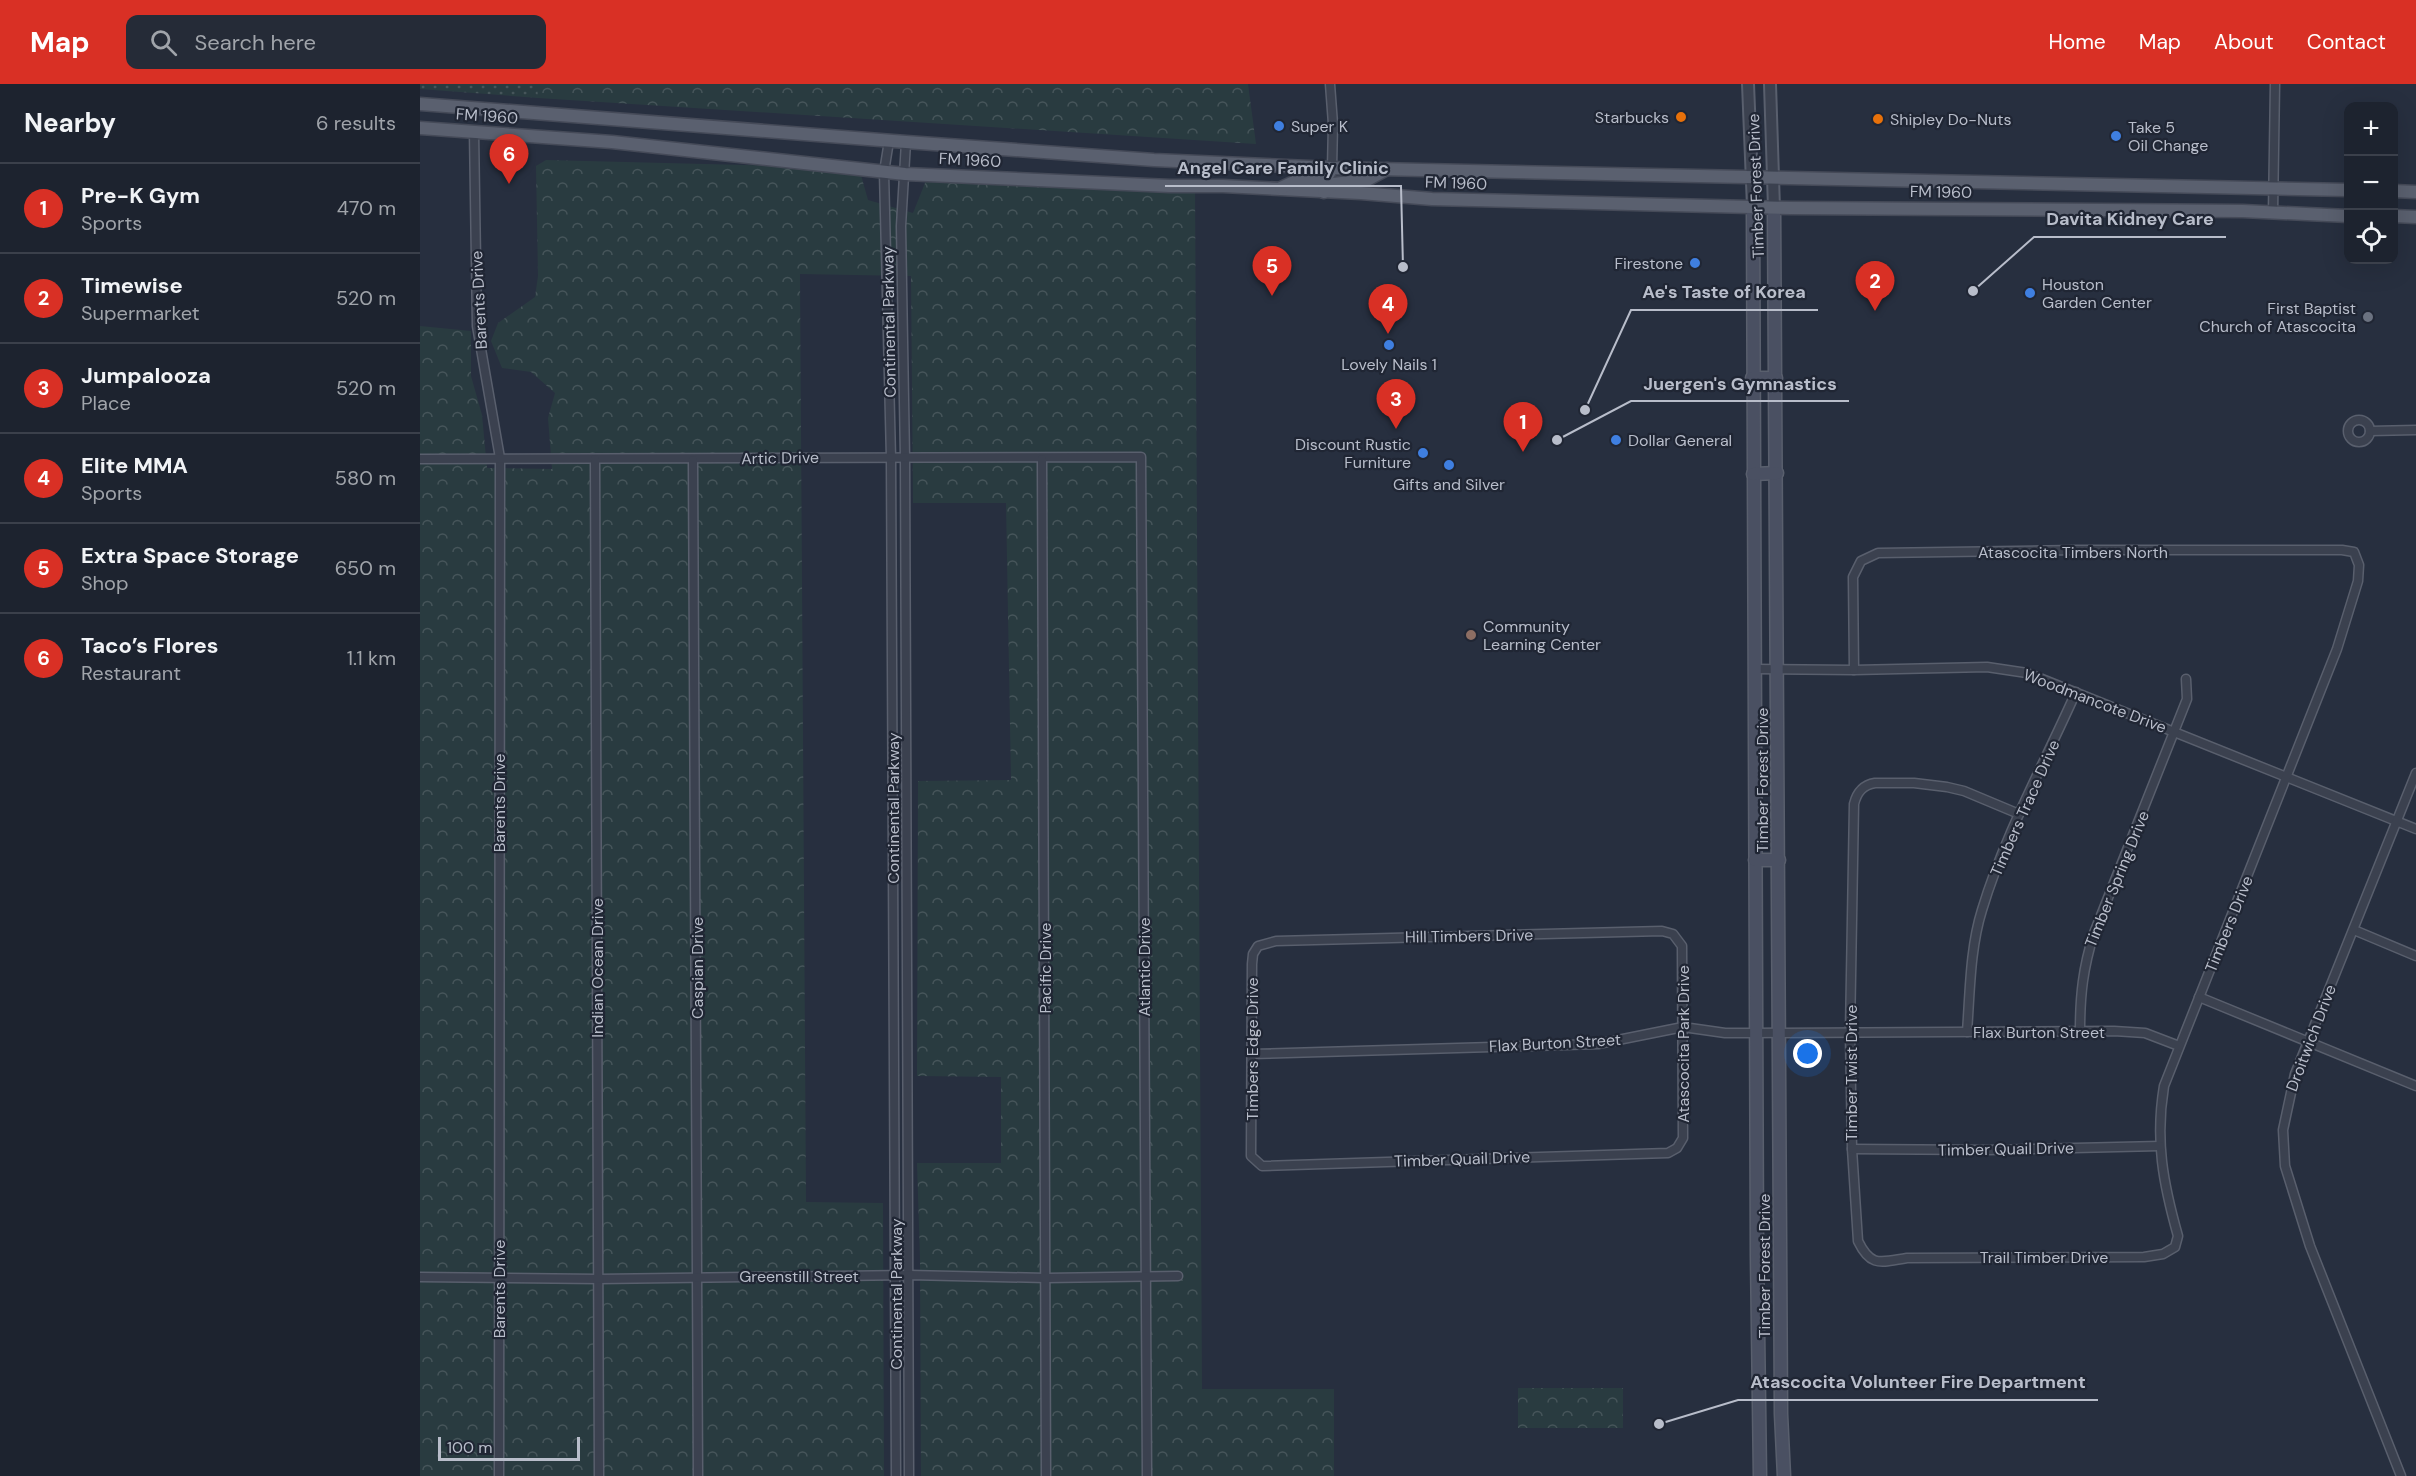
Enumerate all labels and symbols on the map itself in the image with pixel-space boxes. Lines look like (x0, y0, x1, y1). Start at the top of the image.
street label: FM 1960 (455, 103, 519, 129)
place label: Starbucks (1595, 107, 1669, 128)
place label: Shipley Do-Nuts (1890, 109, 2012, 130)
marker: Starbucks (1674, 110, 1688, 124)
marker: Shipley Do-Nuts (1871, 112, 1885, 126)
street label: Timber Forest Drive (1743, 113, 1769, 259)
place label: Super K (1291, 116, 1348, 137)
place label: Take 5 Oil Change (2128, 117, 2208, 156)
marker: Super K (1272, 119, 1286, 133)
marker: Take 5 Oil Change (2109, 129, 2123, 143)
pin: 6 (490, 135, 529, 184)
street label: FM 1960 (938, 148, 1002, 172)
callout: Angel Care Family Clinic (1165, 150, 1401, 186)
text: Angel Care Family Clinic (1177, 156, 1389, 180)
street label: FM 1960 (1424, 171, 1488, 195)
street label: FM 1960 (1910, 181, 1972, 203)
callout: Davita Kidney Care (2034, 201, 2226, 237)
text: Davita Kidney Care (2046, 207, 2214, 231)
street label: Continental Parkway (877, 246, 901, 398)
pin: 5 (1252, 246, 1292, 296)
street label: Barents Drive (466, 250, 492, 350)
place label: Firestone (1614, 253, 1683, 274)
marker: Firestone (1688, 256, 1702, 270)
pin: 2 (1856, 262, 1894, 311)
callout: Ae's Taste of Korea (1631, 274, 1818, 310)
place label: Houston Garden Center (2042, 274, 2152, 313)
text: Ae's Taste of Korea (1642, 280, 1806, 304)
pin: 4 (1368, 284, 1408, 334)
marker: Houston Garden Center (2023, 286, 2037, 300)
place label: First Baptist Church of Atascocita (2199, 298, 2356, 337)
marker: First Baptist Church of Atascocita (2361, 310, 2375, 324)
marker: Lovely Nails 1 (1382, 338, 1396, 352)
place label: Lovely Nails 1 (1341, 354, 1437, 375)
callout: Juergen's Gymnastics (1631, 365, 1849, 401)
text: Juergen's Gymnastics (1643, 372, 1837, 396)
pin: 3 (1376, 380, 1416, 429)
pin: 1 (1504, 402, 1542, 452)
place label: Dollar General (1628, 430, 1732, 451)
marker: Dollar General (1609, 433, 1623, 447)
place label: Discount Rustic Furniture (1295, 434, 1411, 473)
marker: Discount Rustic Furniture (1416, 446, 1430, 460)
street label: Artic Drive (741, 447, 819, 469)
marker: Gifts and Silver (1442, 458, 1456, 472)
place label: Gifts and Silver (1393, 474, 1505, 495)
street label: Atascocita Timbers North (1978, 542, 2168, 563)
place label: Community Learning Center (1483, 616, 1601, 655)
marker: Community Learning Center (1464, 628, 1478, 642)
street label: Woodmancote Drive (2021, 664, 2169, 738)
street label: Timber Forest Drive (1752, 708, 1773, 852)
street label: Continental Parkway (883, 732, 904, 884)
street label: Timbers Trace Drive (1985, 736, 2065, 880)
street label: Barents Drive (489, 754, 510, 852)
street label: Timber Spring Drive (2080, 808, 2154, 950)
street label: Timbers Drive (2200, 873, 2258, 975)
street label: Indian Ocean Drive (587, 898, 608, 1038)
street label: Caspian Drive (687, 917, 708, 1019)
street label: Atlantic Drive (1134, 917, 1155, 1017)
street label: Pacific Drive (1035, 923, 1056, 1013)
street label: Hill Timbers Drive (1405, 924, 1533, 948)
street label: Atascocita Park Drive (1673, 965, 1694, 1123)
street label: Timbers Edge Drive (1242, 977, 1263, 1121)
street label: Droitwich Drive (2281, 982, 2341, 1094)
street label: Timber Twist Drive (1841, 1005, 1862, 1141)
street label: Flax Burton Street (1973, 1022, 2105, 1043)
street label: Flax Burton Street (1488, 1029, 1622, 1057)
your location (1793, 1039, 1822, 1068)
street label: Timber Quail Drive (1938, 1137, 2074, 1161)
street label: Timber Quail Drive (1394, 1146, 1530, 1172)
street label: Timber Forest Drive (1754, 1194, 1775, 1338)
street label: Continental Parkway (886, 1218, 907, 1370)
street label: Barents Drive (489, 1240, 510, 1338)
street label: Trail Timber Drive (1980, 1247, 2108, 1268)
street label: Greenstill Street (739, 1266, 859, 1287)
callout: Atascocita Volunteer Fire Department (1738, 1364, 2098, 1400)
text: Atascocita Volunteer Fire Department (1750, 1370, 2086, 1394)
scale bar (438, 1434, 580, 1462)

